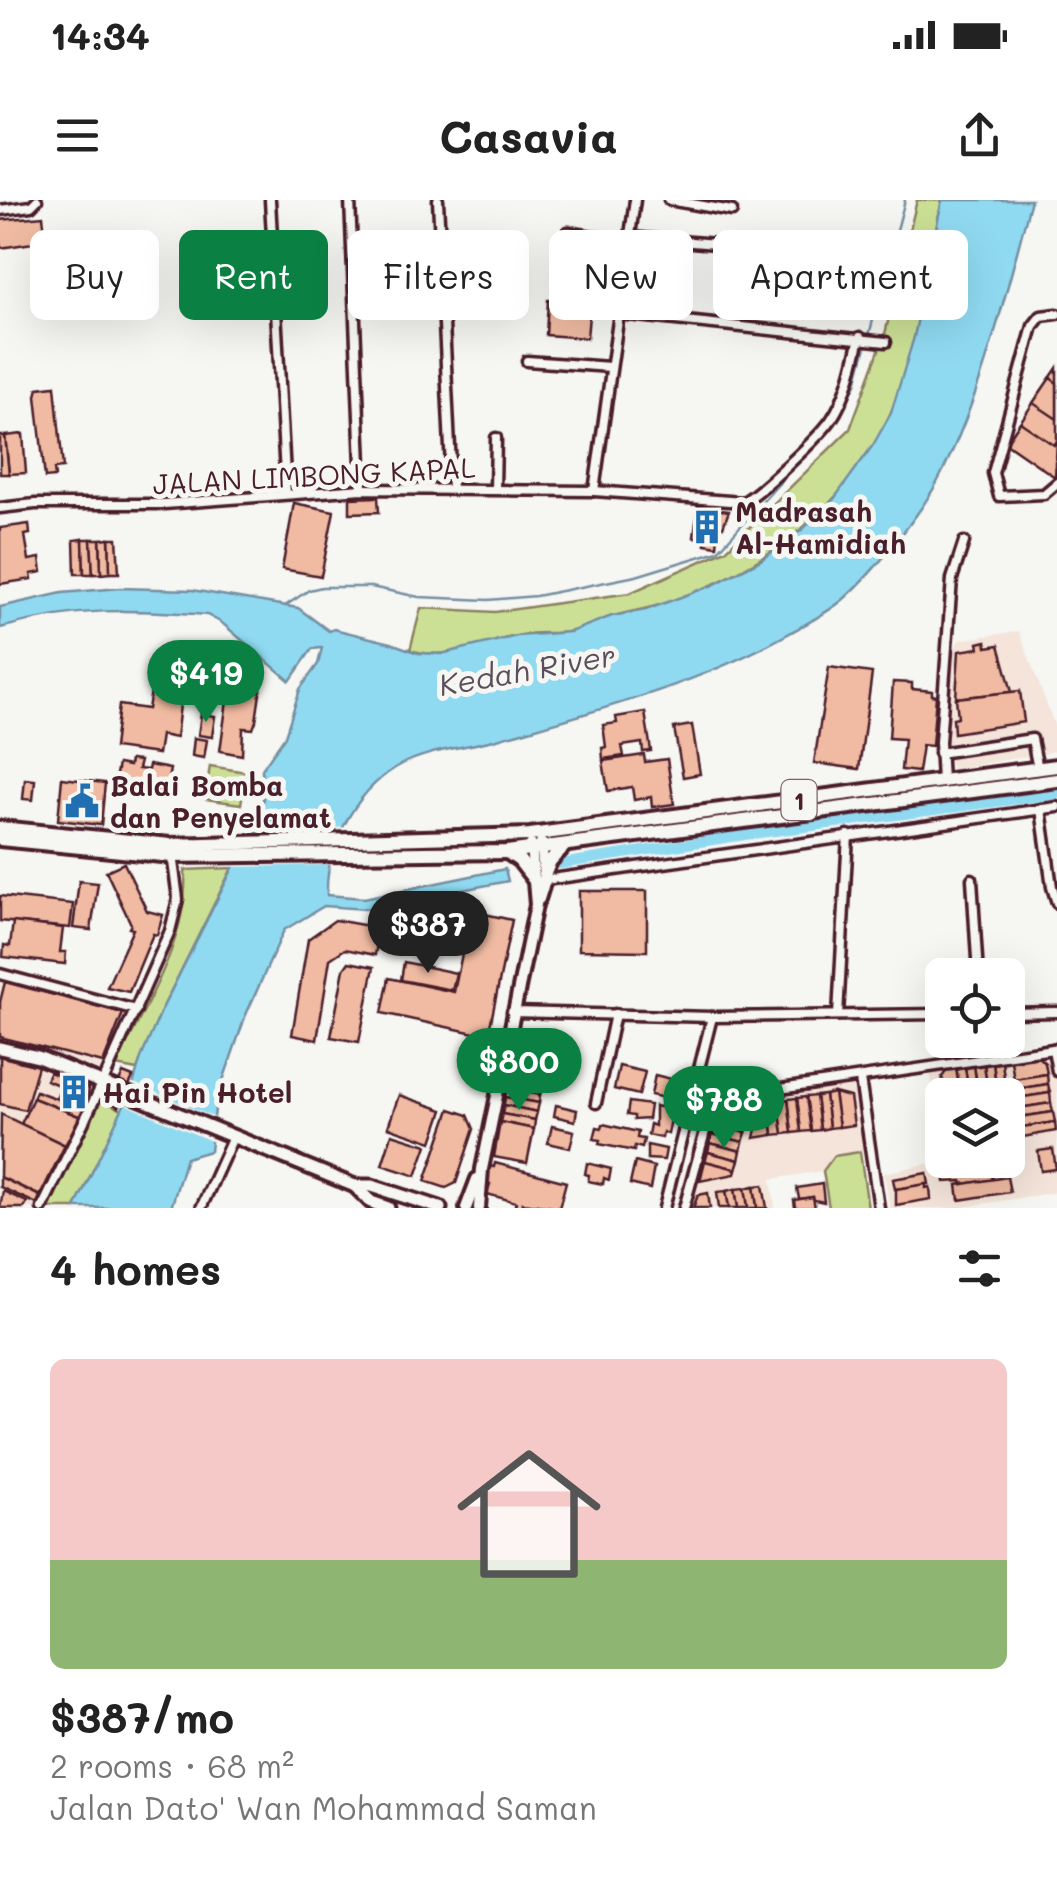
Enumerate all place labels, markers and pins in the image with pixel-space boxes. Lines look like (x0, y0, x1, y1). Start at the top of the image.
place label: Madrasah Al-Hamidiah (735, 493, 906, 561)
building icon: Madrasah Al-Hamidiah (688, 508, 726, 546)
pin: $419 (147, 640, 265, 725)
place label: Balai Bomba dan Penyelamat (110, 767, 331, 836)
public building icon: Balai Bomba dan Penyelamat (63, 782, 101, 820)
pin: $387 (369, 891, 487, 976)
pin: $800 (460, 1028, 578, 1113)
pin: $788 (665, 1066, 783, 1151)
building icon: Hai Pin Hotel (55, 1073, 93, 1111)
place label: Hai Pin Hotel (102, 1074, 292, 1110)

